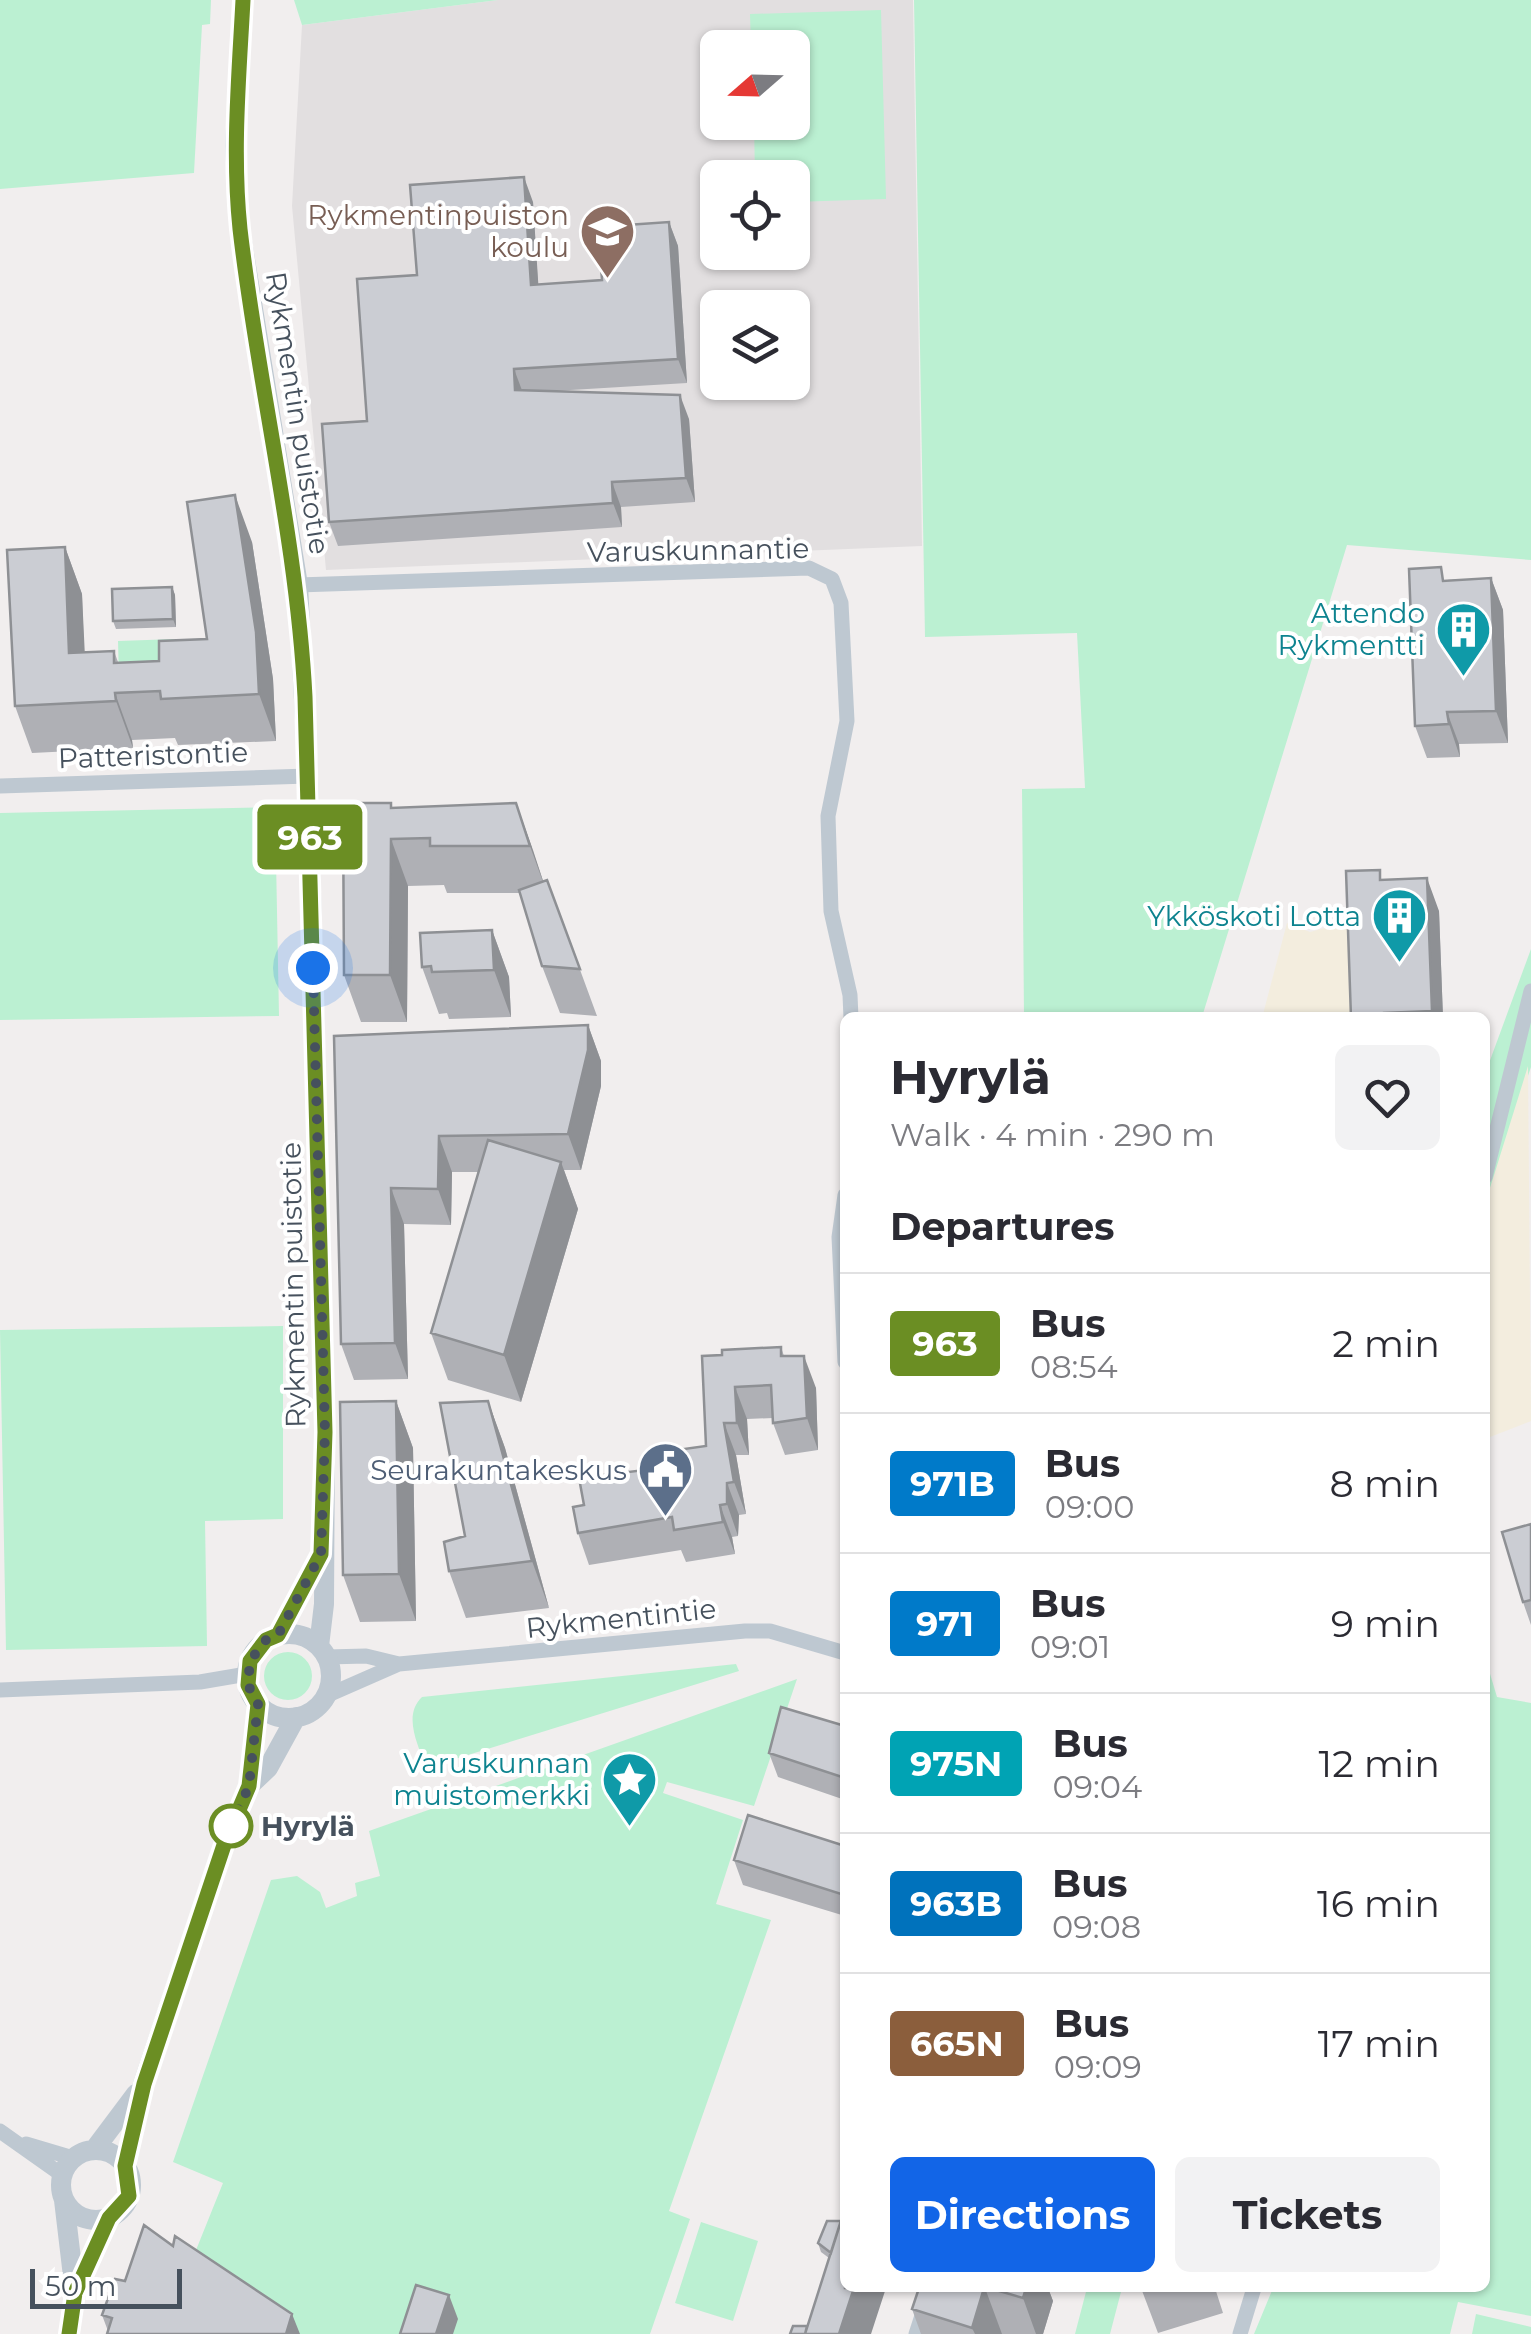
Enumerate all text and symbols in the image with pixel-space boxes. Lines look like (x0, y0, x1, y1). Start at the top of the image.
north arrow (700, 30, 810, 140)
map controls (700, 30, 810, 400)
button: locate (700, 160, 810, 270)
place label: Rykmentinpuiston koulu (307, 198, 569, 264)
school or university icon: Rykmentinpuiston koulu (578, 201, 638, 280)
street label: Rykmentin puistotie (259, 269, 337, 557)
button: layers (700, 290, 810, 400)
street label: Varuskunnantie (586, 531, 810, 569)
place label: Attendo Rykmentti (1278, 596, 1425, 662)
building icon: Attendo Rykmentti (1434, 599, 1494, 678)
street label: Patteristontie (57, 735, 249, 775)
line badge: 963 (252, 804, 368, 870)
text: 963 (277, 816, 343, 859)
building icon: Ykköskoti Lotta (1370, 886, 1430, 965)
place label: Ykköskoti Lotta (1147, 899, 1361, 933)
your location (288, 943, 338, 993)
button: heart (1335, 1045, 1440, 1150)
text: Hyrylä (890, 1048, 1051, 1106)
text: Walk · 4 min · 290 m (890, 1115, 1215, 1154)
street label: Rykmentin puistotie (274, 1142, 312, 1428)
text: Departures (890, 1203, 1114, 1250)
text: Bus (1030, 1300, 1105, 1347)
text: 2 min (1332, 1320, 1440, 1367)
text: 963 (912, 1322, 978, 1365)
text: 08:54 (1030, 1347, 1118, 1386)
public building icon: Seurakuntakeskus (636, 1440, 696, 1519)
text: Bus (1045, 1440, 1120, 1487)
place label: Seurakuntakeskus (370, 1453, 627, 1487)
text: 8 min (1330, 1460, 1440, 1507)
text: 971B (910, 1462, 995, 1505)
text: 09:00 (1045, 1487, 1135, 1526)
text: Bus (1030, 1580, 1105, 1627)
street label: Rykmentintie (524, 1591, 718, 1645)
text: 9 min (1331, 1600, 1440, 1647)
text: 971 (916, 1602, 974, 1645)
text: 09:01 (1030, 1627, 1110, 1666)
text: Bus (1052, 1720, 1128, 1767)
text: 12 min (1319, 1740, 1440, 1787)
text: 975N (910, 1742, 1002, 1785)
place label: Varuskunnan muistomerkki (393, 1746, 590, 1812)
place icon: Varuskunnan muistomerkki (599, 1749, 659, 1828)
text: 09:04 (1052, 1767, 1142, 1806)
marker: Hyrylä (210, 1805, 252, 1847)
place label: Hyrylä (261, 1809, 355, 1843)
text: Bus (1052, 1860, 1127, 1907)
text: 16 min (1317, 1880, 1440, 1927)
text: 963B (910, 1882, 1002, 1925)
text: 09:08 (1052, 1907, 1141, 1946)
text: Bus (1054, 2000, 1129, 2047)
text: 17 min (1318, 2020, 1440, 2067)
text: 665N (910, 2022, 1004, 2065)
text: 09:09 (1054, 2047, 1142, 2086)
button: Directions (890, 2157, 1155, 2272)
button: Tickets (1175, 2157, 1440, 2272)
scale bar (30, 2264, 182, 2308)
text: 50 m (45, 2269, 116, 2303)

